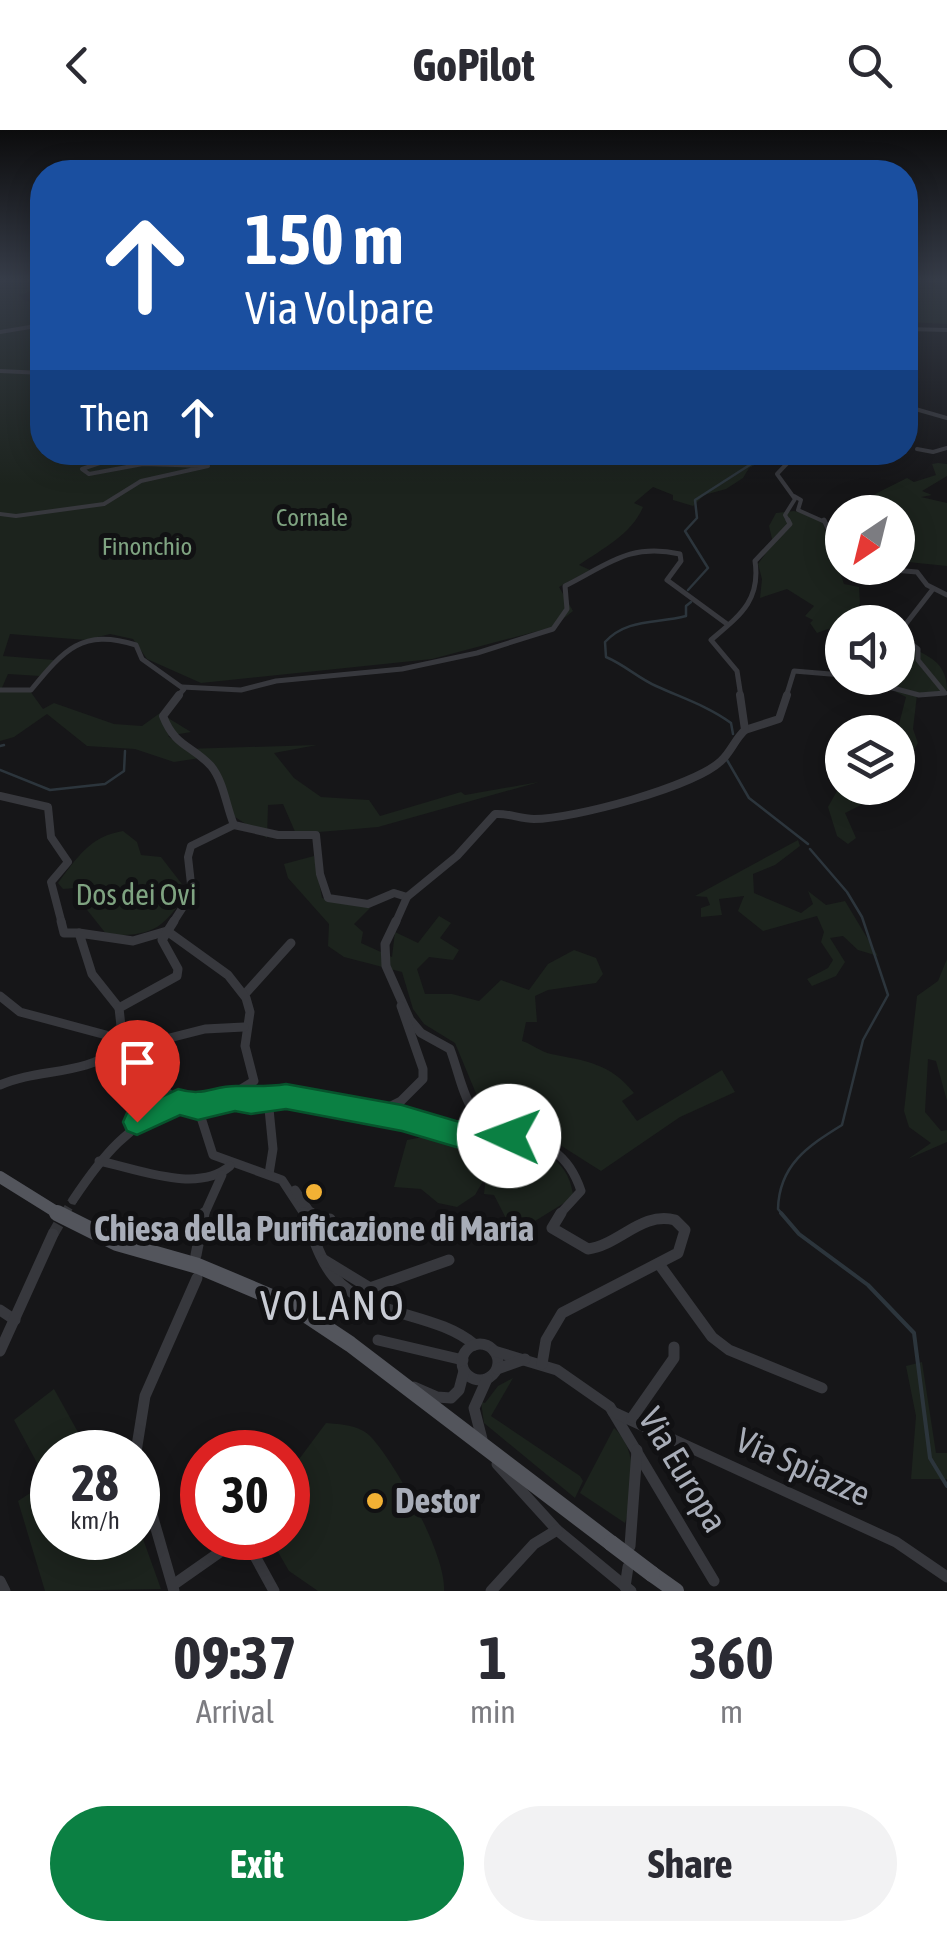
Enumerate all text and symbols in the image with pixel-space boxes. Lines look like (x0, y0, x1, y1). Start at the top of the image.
icon: back (50, 38, 105, 93)
icon: search (842, 38, 897, 93)
text: GoPilot (412, 39, 535, 91)
text: 150 m (245, 199, 404, 279)
icon: ahead (80, 200, 210, 330)
text: Via Volpare (245, 282, 434, 334)
icon: ahead (170, 390, 225, 445)
text: Then (80, 396, 150, 439)
north arrow (825, 495, 915, 585)
map controls (825, 495, 915, 805)
park label: Cornale (276, 503, 348, 531)
park label: Finonchio (102, 532, 192, 560)
button: sound (825, 605, 915, 695)
button: layers (825, 715, 915, 805)
park label: Dos dei Ovi (75, 877, 197, 911)
pin (95, 1020, 180, 1123)
icon: arrive (110, 1035, 165, 1090)
position arrow (457, 1084, 561, 1188)
marker: Chiesa della Purificazione di Maria (303, 1181, 325, 1203)
place label: Chiesa della Purificazione di Maria (94, 1208, 534, 1248)
district label: VOLANO (260, 1281, 406, 1329)
street label: Via Europa (631, 1400, 736, 1539)
street label: Via Spiazze (730, 1419, 877, 1513)
speed limit sign: 30 (180, 1430, 310, 1560)
text: 28 (71, 1454, 118, 1512)
place label: Destor (395, 1480, 480, 1520)
marker: Destor (364, 1490, 386, 1512)
text: km/h (70, 1506, 120, 1534)
text: 09:37 (173, 1623, 297, 1692)
text: 1 (479, 1623, 507, 1692)
text: 360 (689, 1623, 774, 1692)
text: Arrival (196, 1693, 274, 1730)
text: min (470, 1693, 516, 1730)
text: m (720, 1693, 743, 1730)
button: Exit (50, 1806, 464, 1921)
button: Share (484, 1806, 897, 1921)

